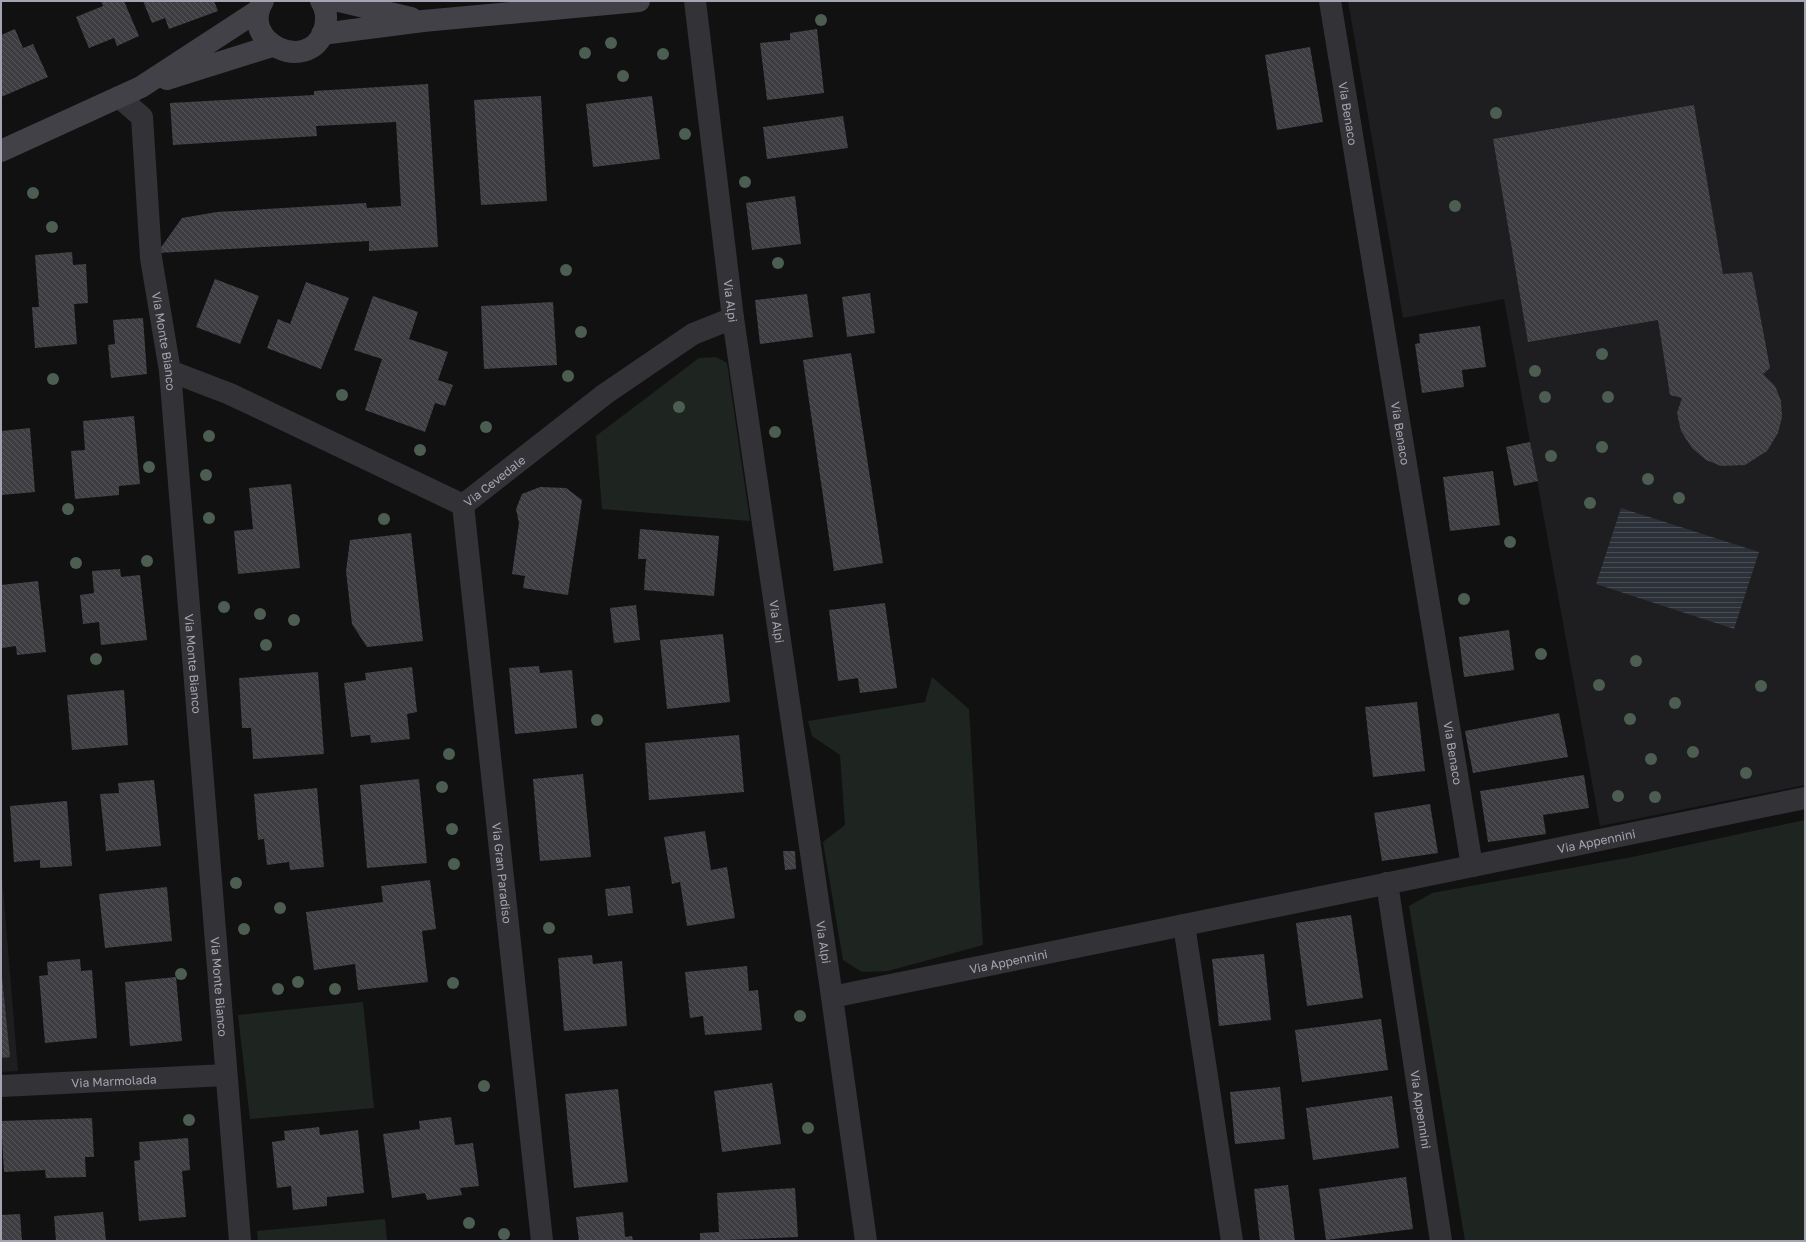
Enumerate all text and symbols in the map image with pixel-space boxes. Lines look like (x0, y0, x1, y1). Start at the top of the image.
street label: Via Benaco (1336, 81, 1361, 146)
street label: Via Alpi (721, 278, 741, 323)
street label: Via Monte Bianco (149, 291, 179, 391)
street label: Via Benaco (1388, 400, 1414, 466)
street label: Via Cevedale (460, 452, 528, 509)
street label: Via Alpi (767, 599, 788, 644)
street label: Via Monte Bianco (182, 613, 205, 714)
street label: Via Benaco (1441, 720, 1466, 786)
street label: Via Gran Paradiso (490, 822, 515, 924)
street label: Via Appennini (1556, 825, 1637, 856)
street label: Via Alpi (813, 920, 835, 965)
street label: Via Monte Bianco (208, 936, 231, 1037)
street label: Via Appennini (968, 946, 1049, 976)
street label: Via Appennini (1408, 1069, 1434, 1150)
street label: Via Marmolada (71, 1071, 157, 1090)

